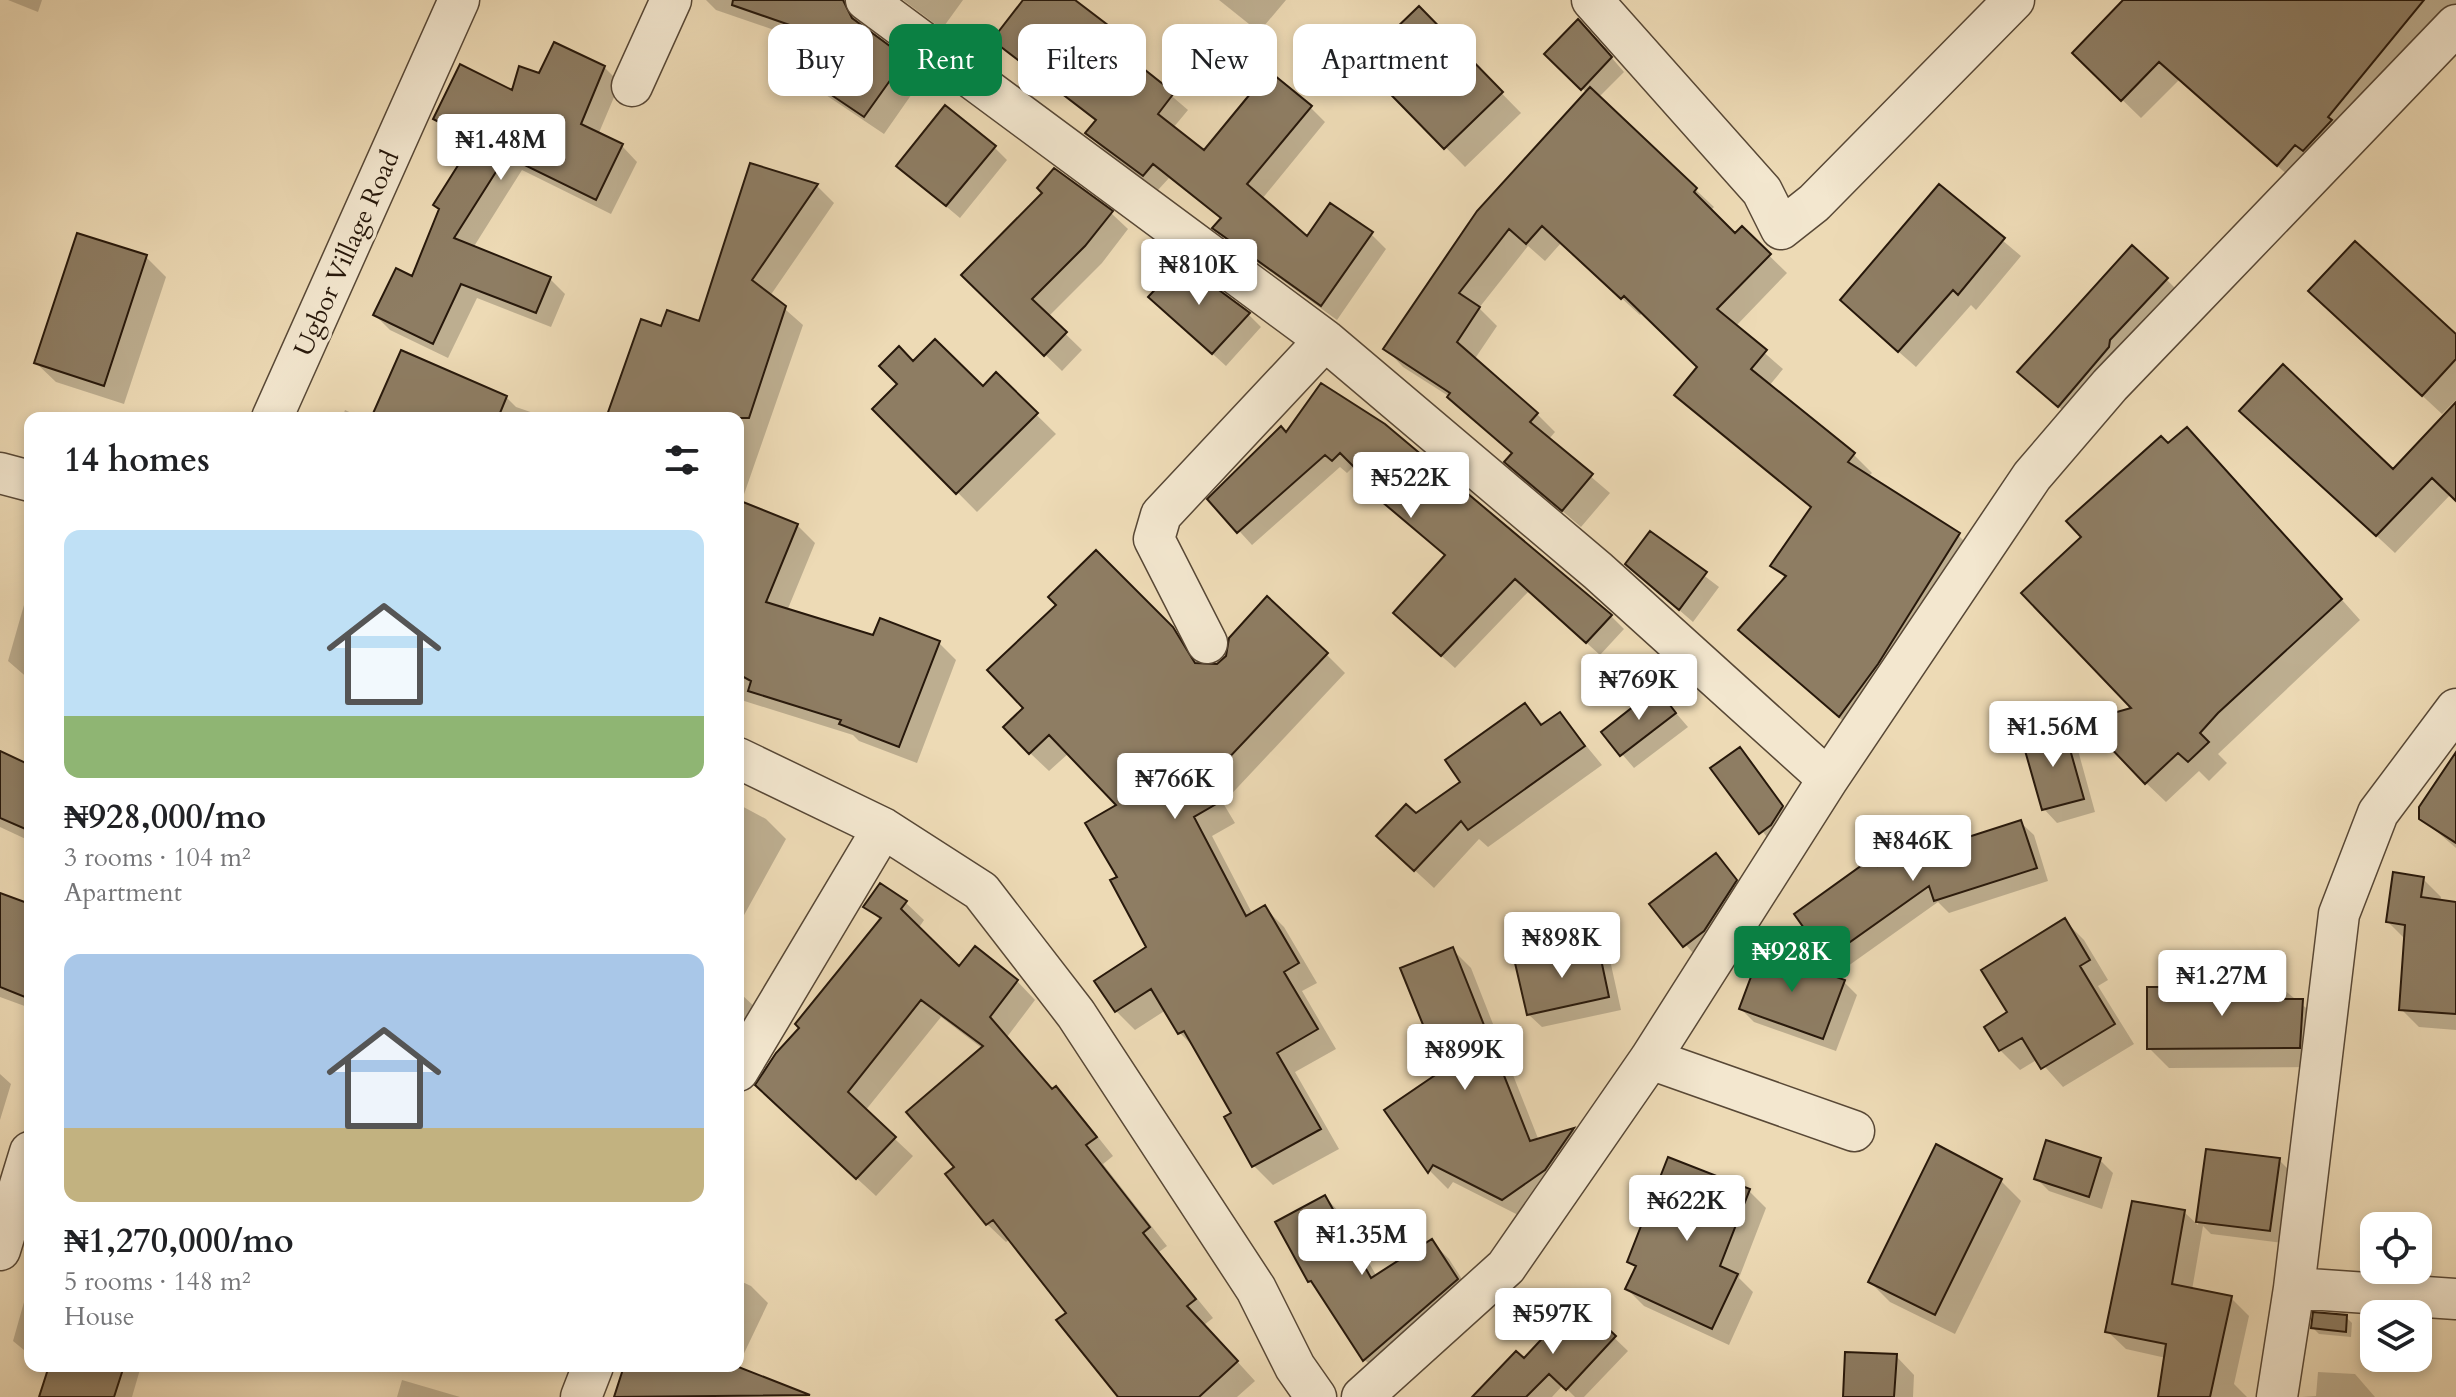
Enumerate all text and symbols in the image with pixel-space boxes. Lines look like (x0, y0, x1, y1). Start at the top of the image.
chip: Buy (768, 24, 873, 96)
chip: Rent (889, 24, 1002, 96)
chip: Filters (1018, 24, 1146, 96)
chip: New (1162, 24, 1277, 96)
chip: Apartment (1293, 24, 1476, 96)
pin: ₦1.48M (436, 114, 566, 182)
text: ₦1.48M (455, 122, 547, 157)
street label: Ugbor Village Road (285, 145, 408, 362)
pin: ₦810K (1143, 239, 1255, 307)
text: ₦810K (1159, 247, 1239, 282)
text: 14 homes (64, 437, 210, 483)
icon: filters (660, 438, 704, 482)
pin: ₦522K (1355, 452, 1467, 520)
text: ₦522K (1371, 460, 1451, 495)
icon: home (312, 582, 456, 726)
pin: ₦769K (1583, 654, 1695, 722)
text: ₦769K (1599, 662, 1679, 697)
pin: ₦1.56M (1988, 701, 2118, 769)
text: ₦1.56M (2007, 709, 2099, 744)
pin: ₦766K (1119, 753, 1231, 821)
text: ₦766K (1135, 761, 1215, 796)
text: ₦928,000/mo (64, 794, 266, 840)
pin: ₦846K (1857, 815, 1969, 883)
text: ₦846K (1873, 823, 1953, 858)
text: 3 rooms · 104 m² (64, 840, 251, 875)
text: Apartment (64, 875, 182, 910)
pin: ₦898K (1506, 912, 1618, 980)
text: ₦898K (1522, 920, 1602, 955)
pin: ₦928K (1736, 926, 1848, 994)
text: ₦928K (1752, 934, 1832, 969)
pin: ₦1.27M (2157, 950, 2287, 1018)
text: ₦1.27M (2176, 958, 2268, 993)
icon: home (312, 1006, 456, 1150)
pin: ₦899K (1409, 1024, 1521, 1092)
text: ₦899K (1425, 1032, 1505, 1067)
pin: ₦622K (1631, 1175, 1743, 1243)
text: ₦622K (1647, 1183, 1727, 1218)
pin: ₦1.35M (1297, 1209, 1427, 1277)
map controls (2360, 1212, 2432, 1372)
button: locate (2360, 1212, 2432, 1284)
text: ₦1.35M (1316, 1217, 1408, 1252)
text: ₦1,270,000/mo (64, 1218, 294, 1264)
text: 5 rooms · 148 m² (64, 1264, 251, 1299)
pin: ₦597K (1497, 1288, 1609, 1356)
text: ₦597K (1513, 1296, 1593, 1331)
text: House (64, 1299, 135, 1334)
button: layers (2360, 1300, 2432, 1372)

